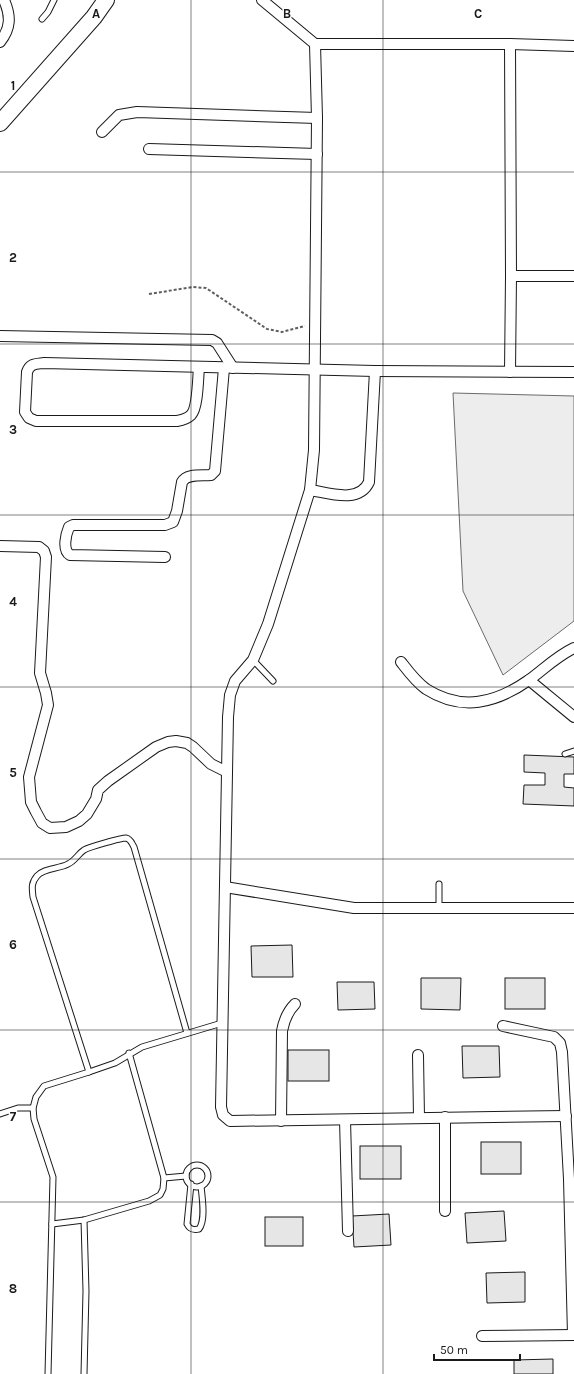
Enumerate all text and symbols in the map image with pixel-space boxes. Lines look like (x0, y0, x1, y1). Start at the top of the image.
text: A (92, 6, 100, 21)
text: B (283, 6, 291, 21)
text: C (474, 6, 482, 21)
text: 1 (11, 78, 15, 93)
text: 2 (9, 250, 17, 265)
text: 3 (9, 422, 17, 437)
text: 4 (9, 594, 17, 609)
text: 5 (9, 765, 17, 780)
text: 6 (9, 937, 17, 952)
text: 7 (10, 1109, 17, 1124)
text: 8 (9, 1281, 17, 1296)
scale bar (434, 1336, 520, 1362)
text: 50 m (440, 1343, 468, 1357)

